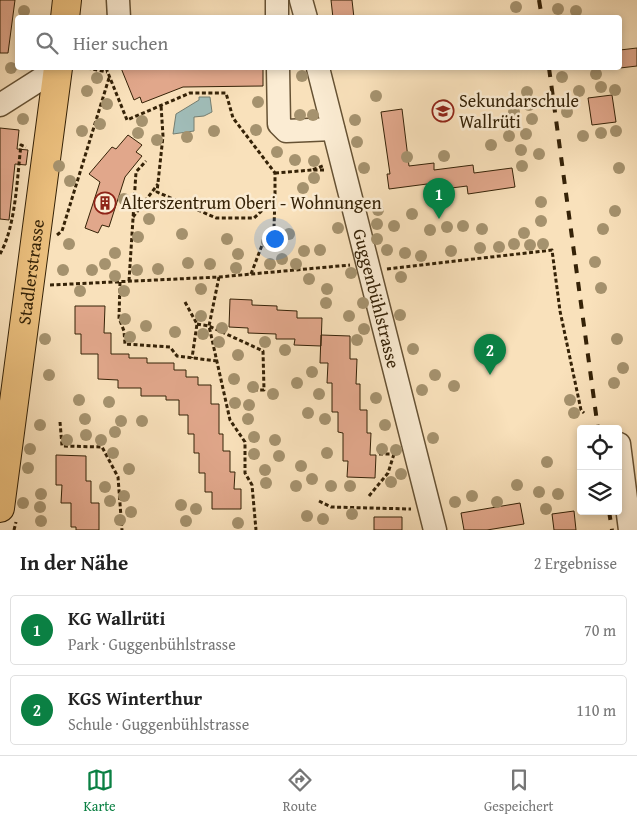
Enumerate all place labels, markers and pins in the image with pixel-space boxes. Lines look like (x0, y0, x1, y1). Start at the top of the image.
place label: Sekundarschule Wallrüti (459, 87, 579, 135)
school or university icon: Sekundarschule Wallrüti (431, 99, 455, 123)
pin: 1 (423, 178, 455, 219)
place label: Alterszentrum Oberi - Wohnungen (121, 189, 382, 216)
building icon: Alterszentrum Oberi - Wohnungen (93, 191, 117, 215)
pin: 2 (474, 334, 506, 375)

